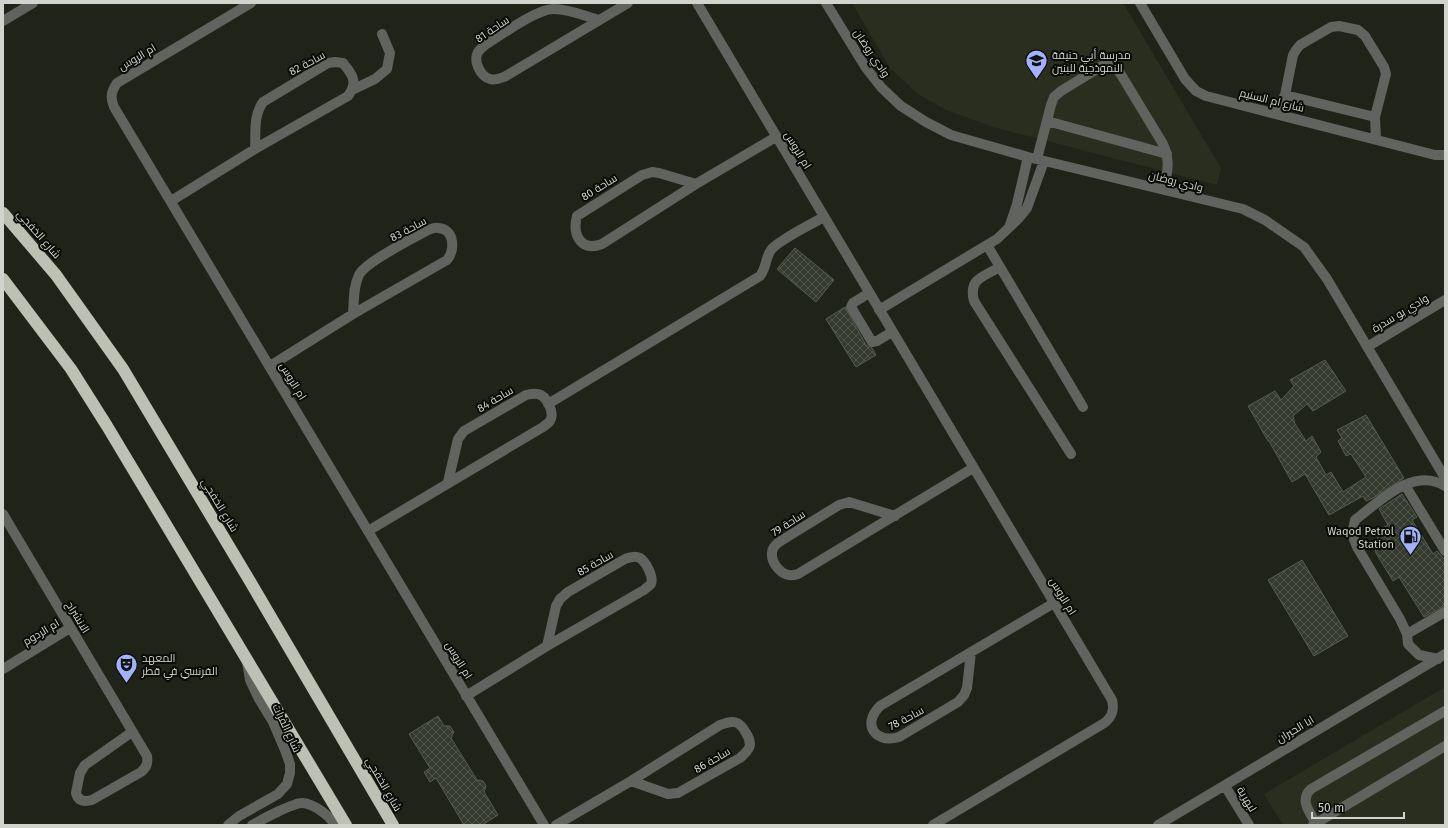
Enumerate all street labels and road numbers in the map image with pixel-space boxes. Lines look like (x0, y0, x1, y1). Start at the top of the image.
street label: ساحة 81 (473, 13, 512, 45)
street label: وادي روضان (849, 27, 893, 81)
street label: ام الروس (116, 41, 159, 75)
street label: ساحة 82 (287, 49, 328, 78)
street label: شارع ام السنيم (1238, 86, 1306, 116)
street label: ام الروس (780, 129, 814, 172)
street label: وادي روضان (1147, 168, 1204, 196)
street label: ساحة 80 (579, 171, 620, 204)
street label: شارع الخفجي (12, 207, 63, 263)
street label: ساحة 83 (388, 214, 429, 244)
street label: وادي بو سدرة (1370, 291, 1432, 337)
street label: ام الروس (275, 360, 309, 403)
street label: ساحة 84 (475, 384, 516, 415)
street label: شارع الخفجي (197, 476, 241, 535)
street label: ساحة 79 (769, 508, 808, 539)
street label: ساحة 85 (575, 548, 616, 579)
street label: ام الروس (1045, 575, 1079, 618)
street label: الانشراح (62, 599, 92, 636)
street label: ام الردوم (21, 616, 62, 649)
street label: ام الروس (441, 639, 475, 682)
street label: شارع الفرات (269, 702, 303, 755)
street label: ساحة 78 (886, 704, 926, 733)
street label: ابا الحيران (1274, 713, 1316, 746)
street label: ساحة 86 (692, 745, 733, 776)
street label: شارع الخفجي (361, 755, 404, 815)
street label: لبهرية (1234, 784, 1259, 814)

